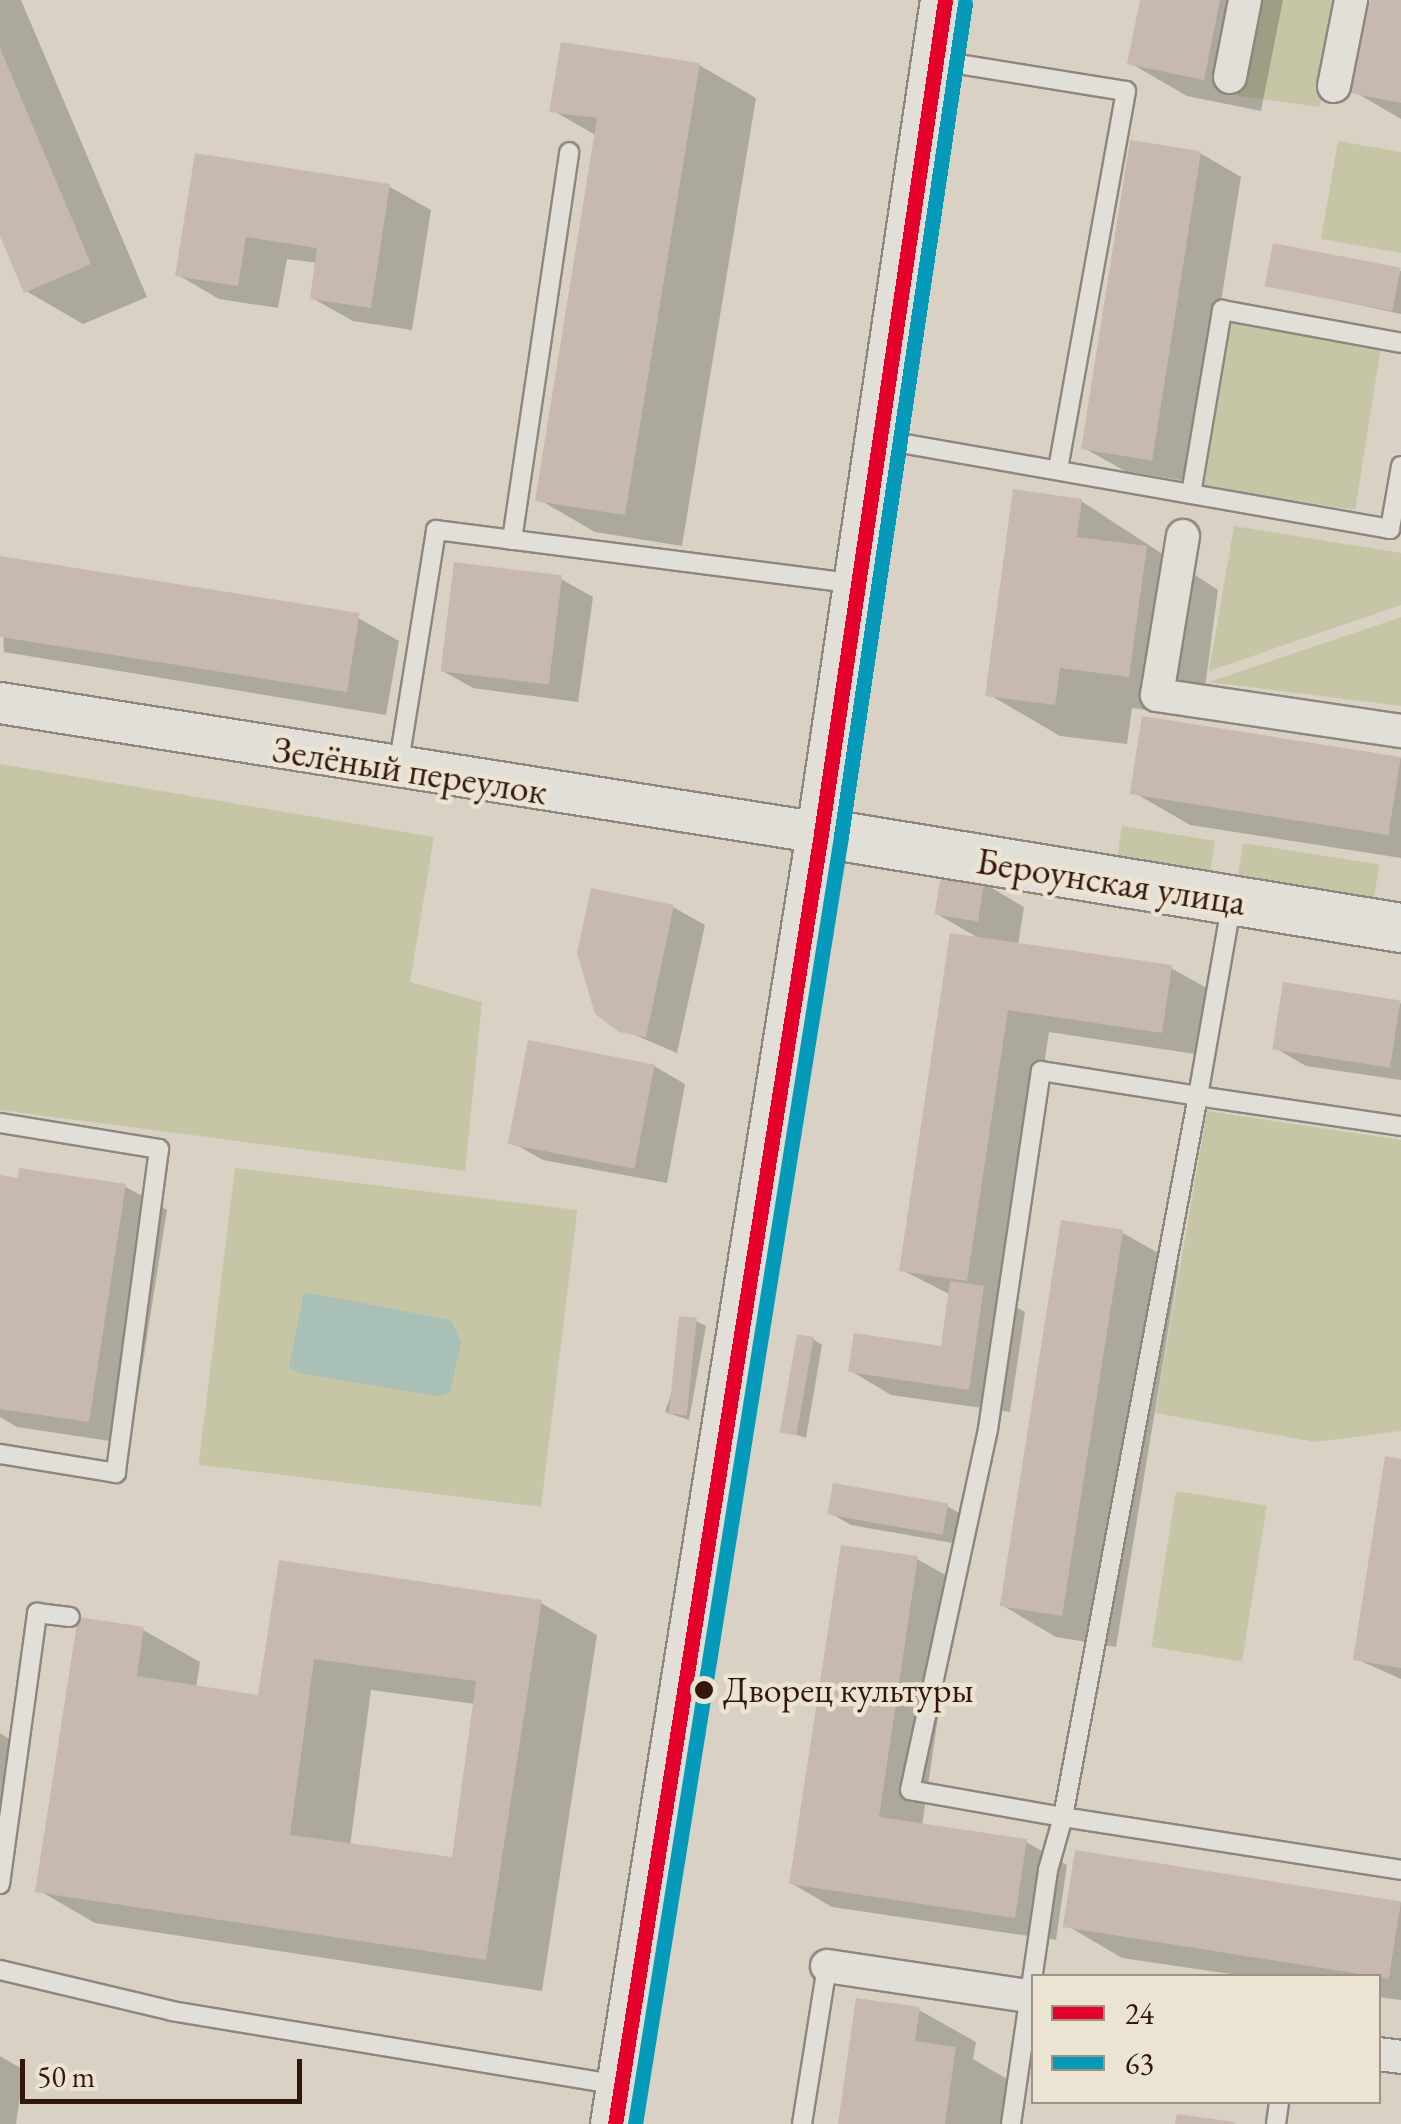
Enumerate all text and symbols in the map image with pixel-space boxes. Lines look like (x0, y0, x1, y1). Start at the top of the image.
street label: Зелёный переулок (269, 726, 551, 814)
street label: Бероунская улица (973, 837, 1249, 925)
place label: Дворец культуры (723, 1668, 973, 1712)
marker: Дворец культуры (694, 1680, 714, 1700)
legend (1031, 1974, 1381, 2104)
text: 24 (1125, 1994, 1154, 2033)
scale bar (25, 2039, 308, 2101)
text: 63 (1125, 2044, 1154, 2083)
text: 50 m (37, 2057, 95, 2096)

